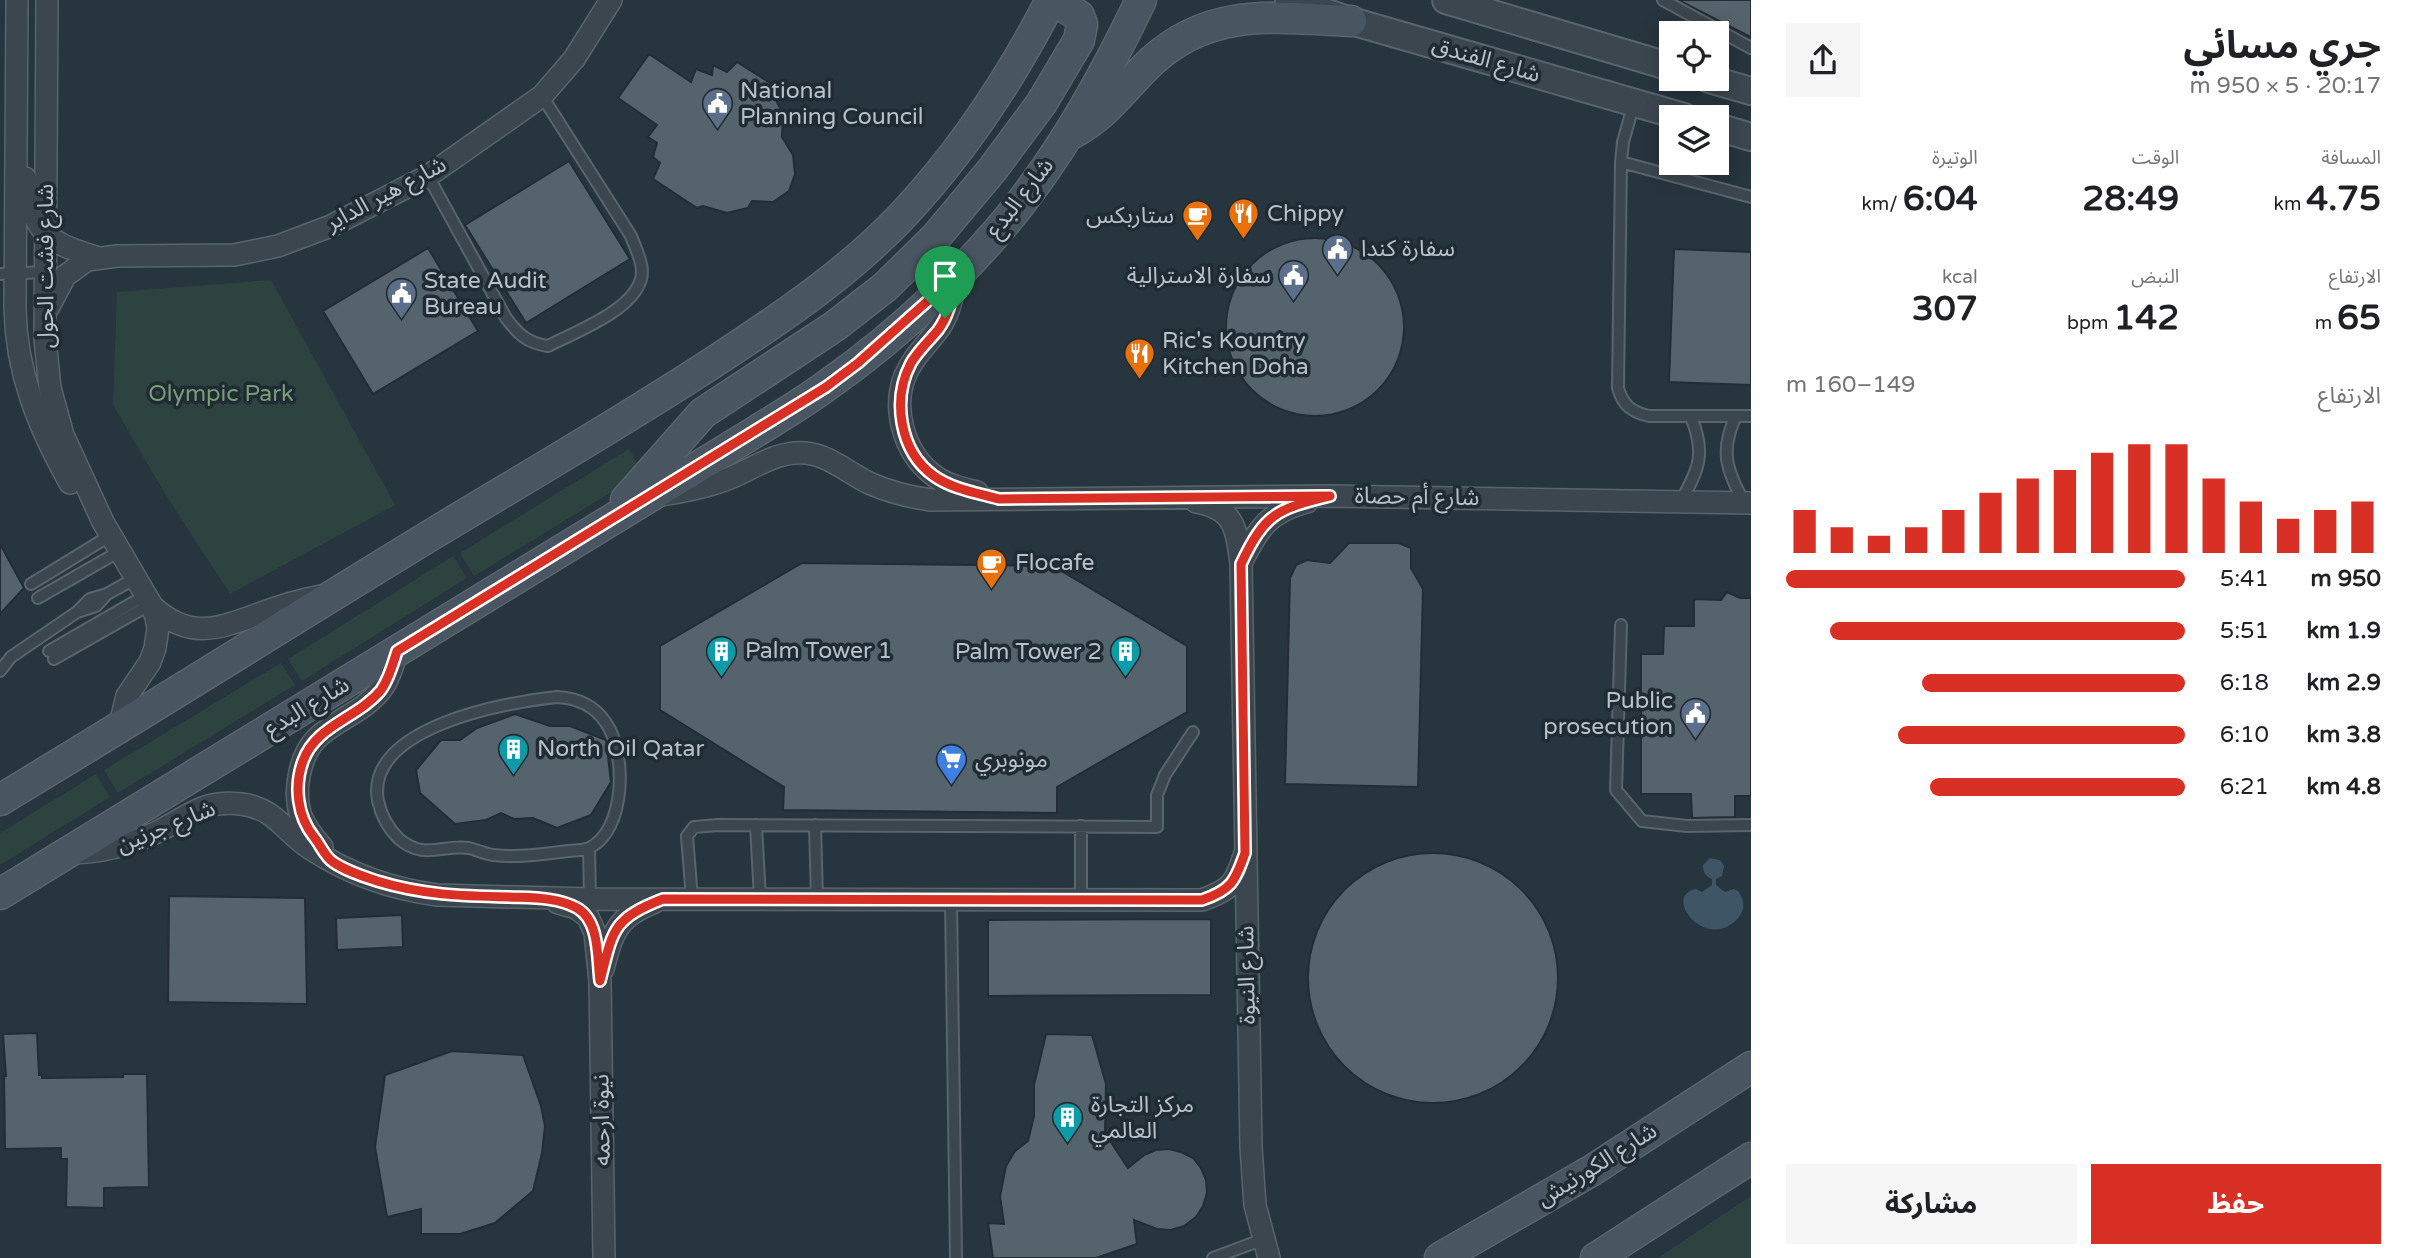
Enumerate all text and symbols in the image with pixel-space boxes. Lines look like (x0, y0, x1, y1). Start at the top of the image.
map controls (1659, 21, 1729, 175)
button: locate (1659, 21, 1729, 91)
button: share (1786, 23, 1860, 97)
text: جري مسائي (2184, 23, 2381, 69)
street label: شارع الفندق (1428, 31, 1543, 91)
text: 20:17 · 5 × 950 m (2189, 72, 2381, 100)
place label: National Planning Council (740, 77, 924, 131)
public building icon: National Planning Council (700, 87, 734, 131)
button: layers (1659, 105, 1729, 175)
text: الوتيرة (1932, 147, 1978, 169)
text: الوقت (2132, 147, 2179, 169)
text: المسافة (2321, 147, 2381, 169)
street label: شارع هير الداير (320, 150, 452, 240)
street label: شارع البدع (980, 152, 1062, 245)
text: 6:04 (1903, 178, 1978, 220)
text: 28:49 (2082, 178, 2179, 220)
text: 4.75 (2306, 178, 2381, 220)
street label: شارع فشت الحول (32, 184, 62, 348)
text: /km (1861, 193, 1903, 215)
text: km (2274, 193, 2306, 215)
restaurant icon: Chippy (1227, 197, 1261, 241)
cafe icon: ستاربكس (1180, 199, 1214, 243)
place label: Chippy (1267, 200, 1344, 228)
place label: ستاربكس (1086, 202, 1174, 230)
public building icon: سفارة كندا (1321, 232, 1355, 276)
place label: سفارة كندا (1361, 235, 1455, 263)
pin (915, 246, 975, 318)
icon: arrive (926, 257, 964, 295)
public building icon: سفارة الاسترالية (1277, 259, 1311, 303)
place label: سفارة الاسترالية (1127, 262, 1271, 290)
text: kcal (1942, 266, 1978, 288)
text: النبض (2131, 266, 2179, 288)
text: الارتفاع (2329, 266, 2381, 288)
place label: State Audit Bureau (424, 267, 547, 321)
public building icon: State Audit Bureau (384, 277, 418, 321)
text: 307 (1912, 288, 1978, 330)
text: 142 (2113, 297, 2179, 339)
text: 65 (2337, 297, 2381, 339)
text: bpm (2067, 312, 2113, 334)
text: m (2315, 312, 2337, 334)
place label: Ric's Kountry Kitchen Doha (1162, 327, 1309, 381)
restaurant icon: Ric's Kountry Kitchen Doha (1122, 337, 1156, 381)
text: 149–160 m (1786, 371, 1916, 399)
park label: Olympic Park (148, 380, 294, 408)
text: الارتفاع (2318, 382, 2381, 410)
street label: شارع أم حصاة (1354, 481, 1480, 515)
cafe icon: Flocafe (975, 546, 1009, 590)
place label: Flocafe (1015, 549, 1095, 577)
text: 5:41 (2220, 565, 2269, 593)
text: 950 m (2311, 565, 2381, 593)
text: 5:51 (2220, 617, 2269, 645)
text: 1.9 km (2306, 617, 2381, 645)
building icon: Palm Tower 1 (705, 634, 739, 678)
building icon: Palm Tower 2 (1108, 635, 1142, 679)
place label: Palm Tower 1 (745, 637, 892, 665)
place label: Palm Tower 2 (955, 638, 1102, 666)
text: 6:18 (2220, 669, 2269, 697)
text: 2.9 km (2306, 669, 2381, 697)
street label: شارع البدع (259, 671, 356, 745)
place label: Public prosecution (1543, 687, 1673, 741)
public building icon: Public prosecution (1679, 697, 1713, 741)
text: 6:10 (2220, 721, 2269, 749)
text: 3.8 km (2307, 721, 2381, 749)
building icon: North Oil Qatar (497, 732, 531, 776)
place label: North Oil Qatar (537, 735, 704, 763)
supermarket icon: مونوبري (935, 743, 969, 787)
place label: مونوبري (975, 746, 1048, 776)
text: 6:21 (2220, 773, 2269, 801)
text: 4.8 km (2307, 773, 2381, 801)
street label: شارع جرنين (112, 794, 220, 861)
street label: شارع النيوة (1232, 925, 1264, 1025)
street label: نيوة ارحمه (587, 1074, 617, 1166)
place label: مركز التجارة العالمي (1091, 1091, 1194, 1147)
building icon: مركز التجارة العالمي (1051, 1101, 1085, 1145)
street label: شارع الكورنيش (1532, 1117, 1663, 1215)
button: مشاركة (1786, 1164, 2077, 1244)
button: حفظ (2091, 1164, 2381, 1244)

